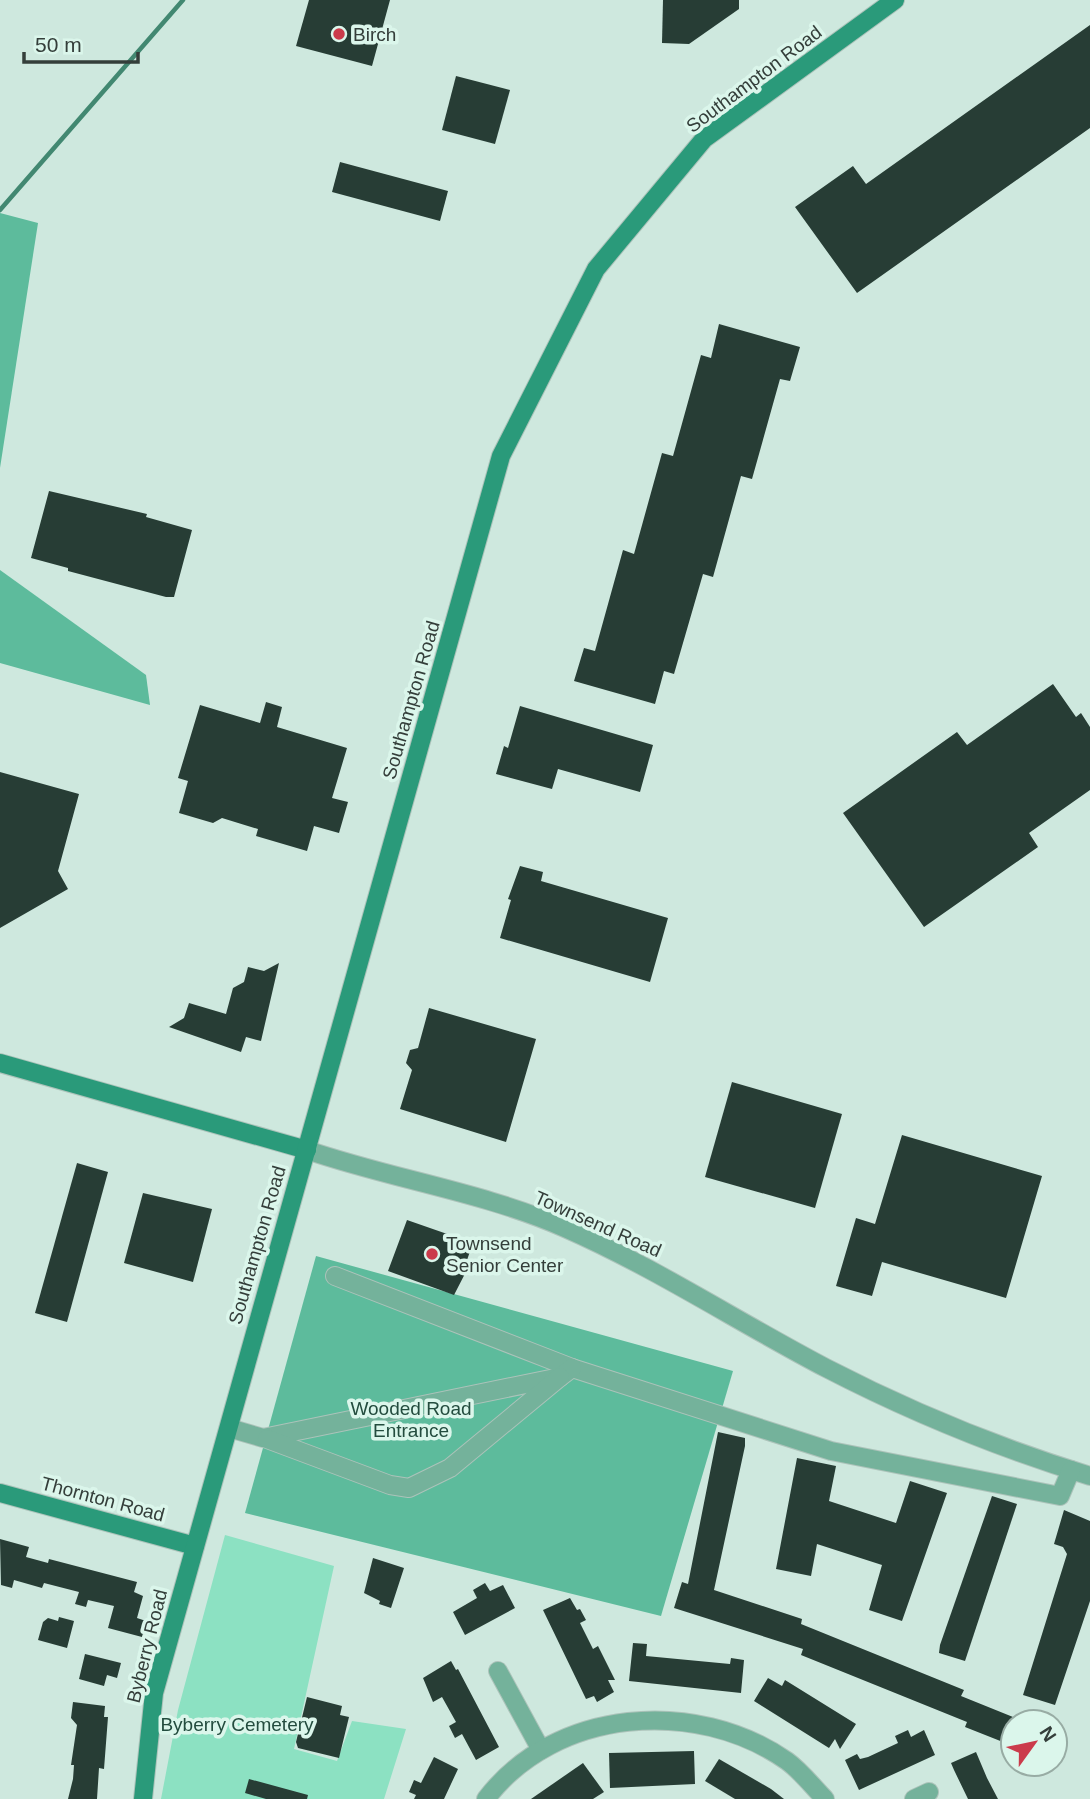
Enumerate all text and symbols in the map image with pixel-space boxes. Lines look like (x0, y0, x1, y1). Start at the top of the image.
scale bar (24, 21, 138, 65)
street label: Southampton Road (682, 21, 826, 137)
place label: Birch (353, 24, 396, 45)
marker: Birch (331, 26, 347, 42)
text: 50 m (35, 33, 82, 56)
street label: Southampton Road (378, 618, 444, 782)
street label: Southampton Road (224, 1163, 290, 1327)
street label: Townsend Road (531, 1187, 665, 1261)
place label: Townsend Senior Center (446, 1233, 564, 1276)
marker: Townsend Senior Center (424, 1246, 440, 1262)
park label: Wooded Road Entrance (350, 1398, 472, 1441)
street label: Thornton Road (39, 1472, 167, 1526)
street label: Byberry Road (123, 1587, 171, 1705)
north arrow (999, 1708, 1069, 1778)
park label: Byberry Cemetery (160, 1714, 314, 1735)
text: N (1035, 1723, 1060, 1745)

